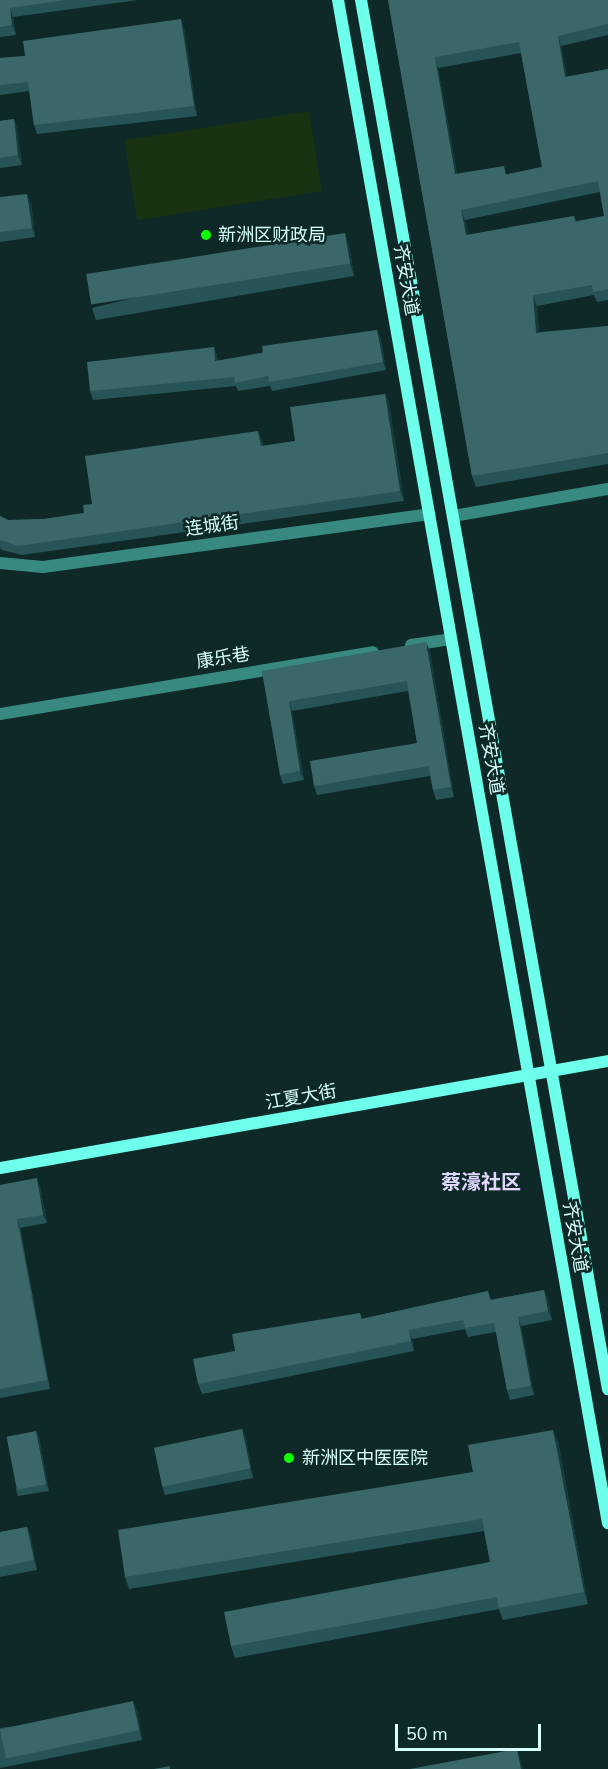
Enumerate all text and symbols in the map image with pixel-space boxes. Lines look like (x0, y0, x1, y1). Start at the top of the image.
place label: 新洲区财政局 (218, 224, 326, 246)
marker: 新洲区财政局 (199, 228, 213, 242)
street label: 齐安大道 (389, 243, 423, 317)
street label: 连城街 (184, 512, 240, 540)
street label: 康乐巷 (195, 643, 251, 673)
street label: 齐安大道 (474, 722, 508, 796)
street label: 江夏大街 (264, 1080, 338, 1114)
district label: 蔡濠社区 (441, 1170, 521, 1194)
street label: 齐安大道 (558, 1200, 592, 1274)
place label: 新洲区中医医院 (302, 1447, 428, 1469)
marker: 新洲区中医医院 (280, 1449, 298, 1467)
scale bar (398, 1712, 544, 1750)
text: 50 m (406, 1722, 448, 1746)

